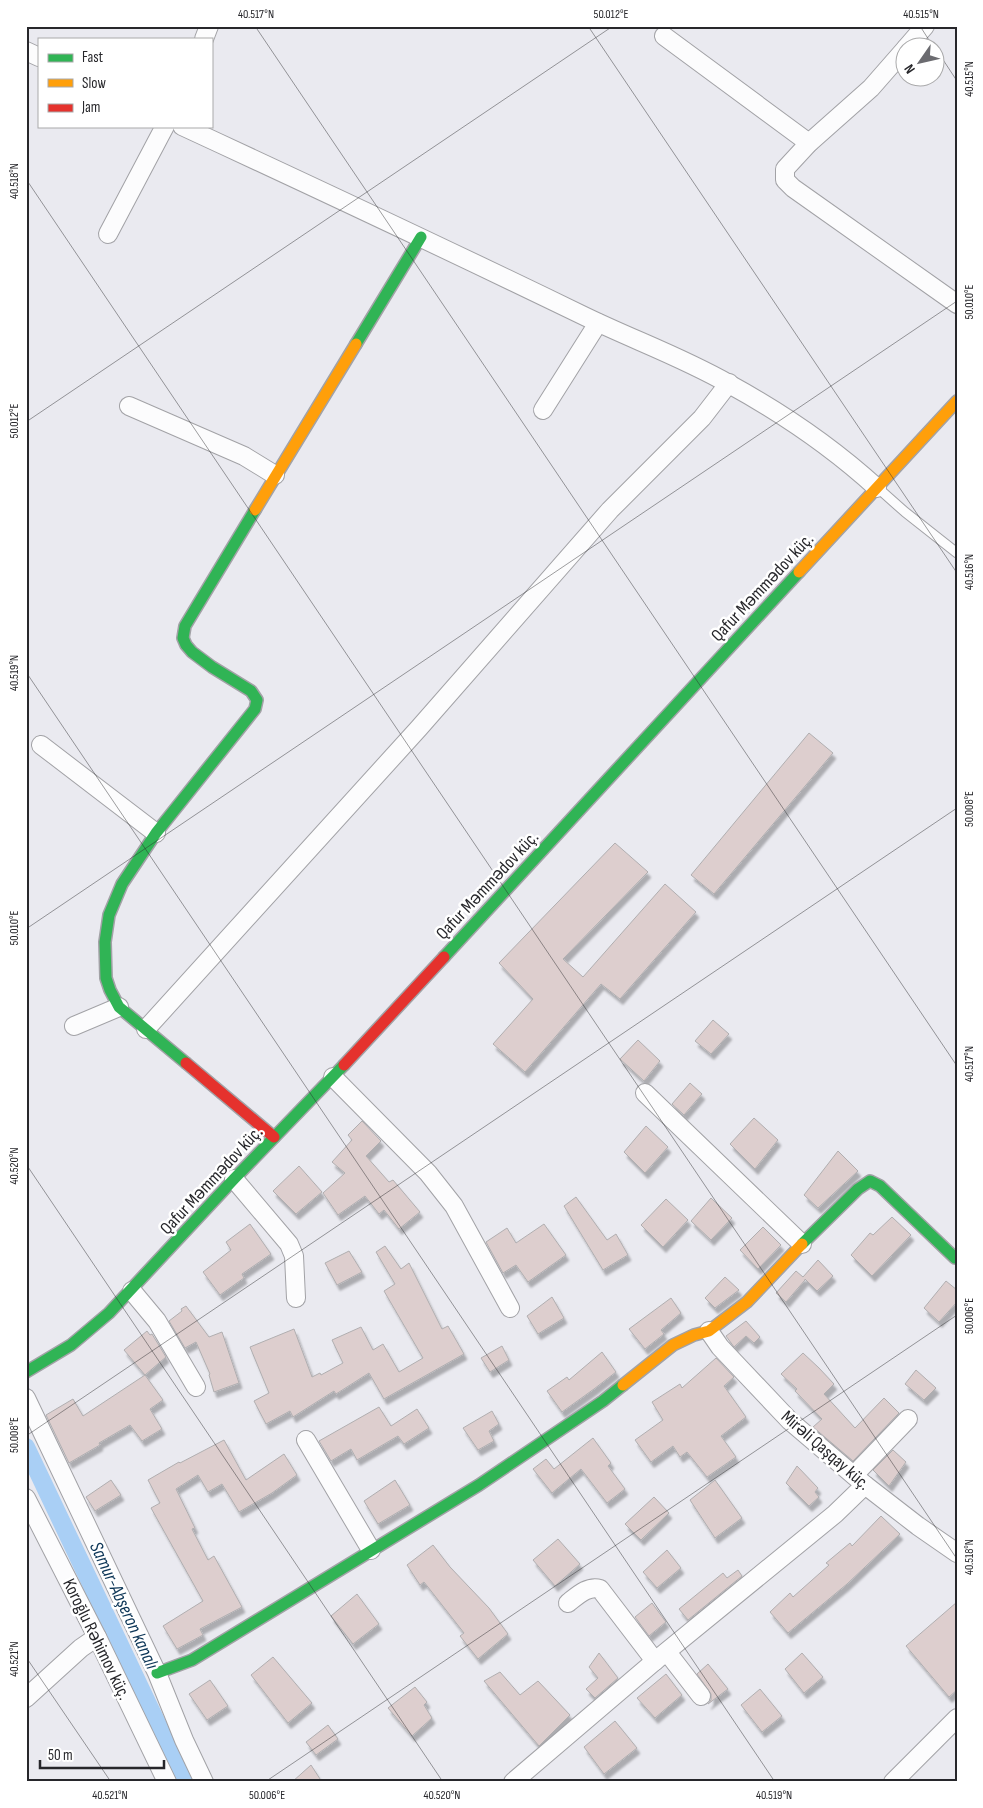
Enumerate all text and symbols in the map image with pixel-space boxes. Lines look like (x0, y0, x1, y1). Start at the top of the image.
text: 40.517°N (238, 7, 274, 22)
text: 50.012°E (594, 7, 628, 22)
text: 40.515°N (903, 7, 939, 22)
legend (38, 38, 212, 128)
north arrow (896, 38, 946, 88)
text: Fast (82, 48, 104, 67)
text: N (900, 61, 919, 77)
text: 40.515°N (962, 61, 977, 97)
text: Slow (82, 74, 106, 93)
text: Jam (81, 98, 100, 117)
text: 40.518°N (7, 163, 22, 199)
text: 50.010°E (962, 284, 977, 320)
text: 50.012°E (7, 404, 22, 438)
street label: Qafur Məmmədov küç. (707, 529, 818, 646)
text: 40.516°N (962, 554, 977, 590)
text: 40.519°N (7, 655, 22, 691)
text: 50.008°E (962, 791, 977, 827)
street label: Qafur Məmmədov küç. (432, 827, 543, 944)
text: 50.010°E (7, 910, 22, 946)
text: 40.517°N (962, 1046, 977, 1082)
street label: Qafur Məmmədov küç. (156, 1122, 267, 1239)
text: 40.520°N (7, 1147, 22, 1185)
text: 50.006°E (962, 1298, 977, 1334)
street label: Mirəli Qaşqay küç. (777, 1406, 874, 1495)
text: 50.008°E (7, 1417, 22, 1453)
water label: Samur-Abşeron kanalı (84, 1538, 163, 1673)
text: 40.518°N (962, 1539, 977, 1575)
street label: Koroğlu Rəhimov küç. (58, 1575, 135, 1703)
text: 40.521°N (7, 1641, 22, 1677)
scale bar (40, 1738, 164, 1770)
text: 50 m (48, 1746, 73, 1765)
text: 40.521°N (92, 1788, 128, 1803)
text: 50.006°E (249, 1788, 285, 1803)
text: 40.520°N (423, 1788, 461, 1803)
text: 40.519°N (756, 1788, 792, 1803)

